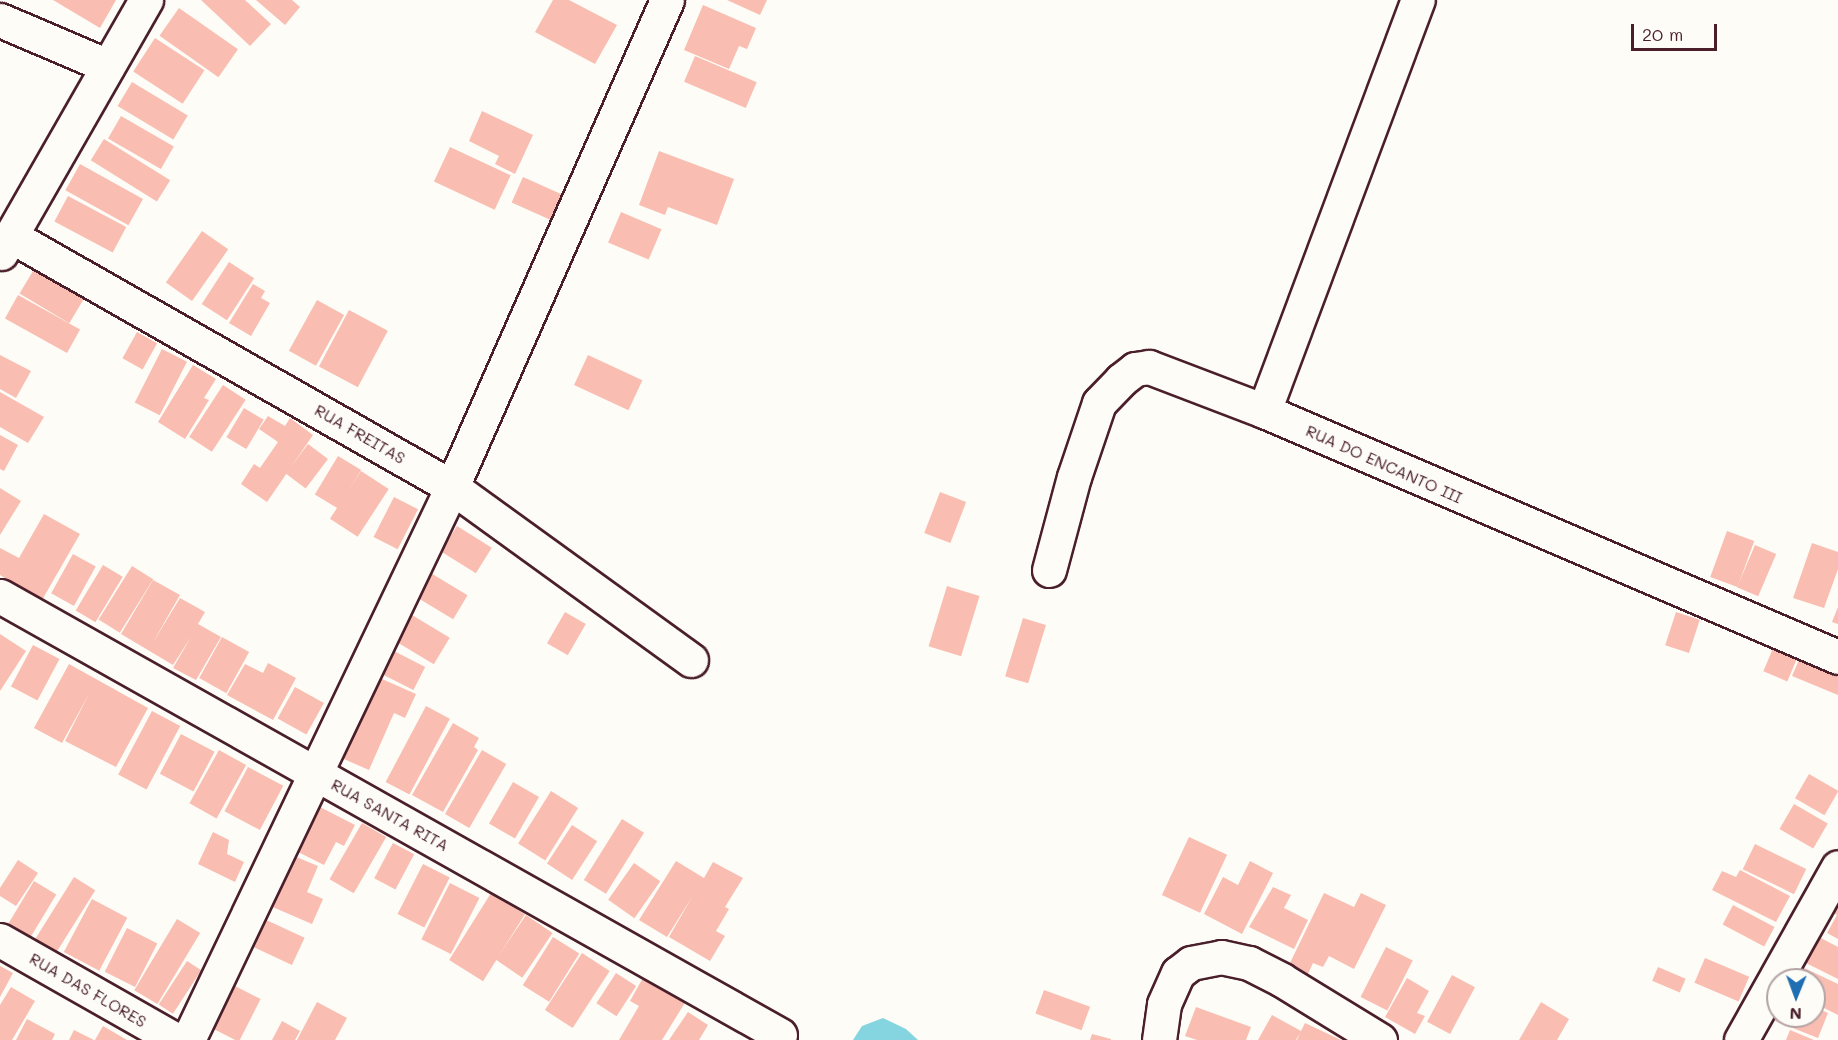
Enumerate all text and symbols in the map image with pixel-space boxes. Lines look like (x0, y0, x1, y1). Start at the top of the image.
scale bar (1634, 12, 1720, 50)
text: 20 m (1642, 22, 1683, 46)
street label: RUA FREITAS (311, 400, 409, 468)
street label: RUA DO ENCANTO III (1303, 421, 1465, 507)
street label: RUA SANTA RITA (328, 775, 452, 855)
street label: RUA DAS FLORES (26, 949, 150, 1031)
north arrow (1766, 968, 1826, 1028)
text: N (1789, 1004, 1802, 1025)

